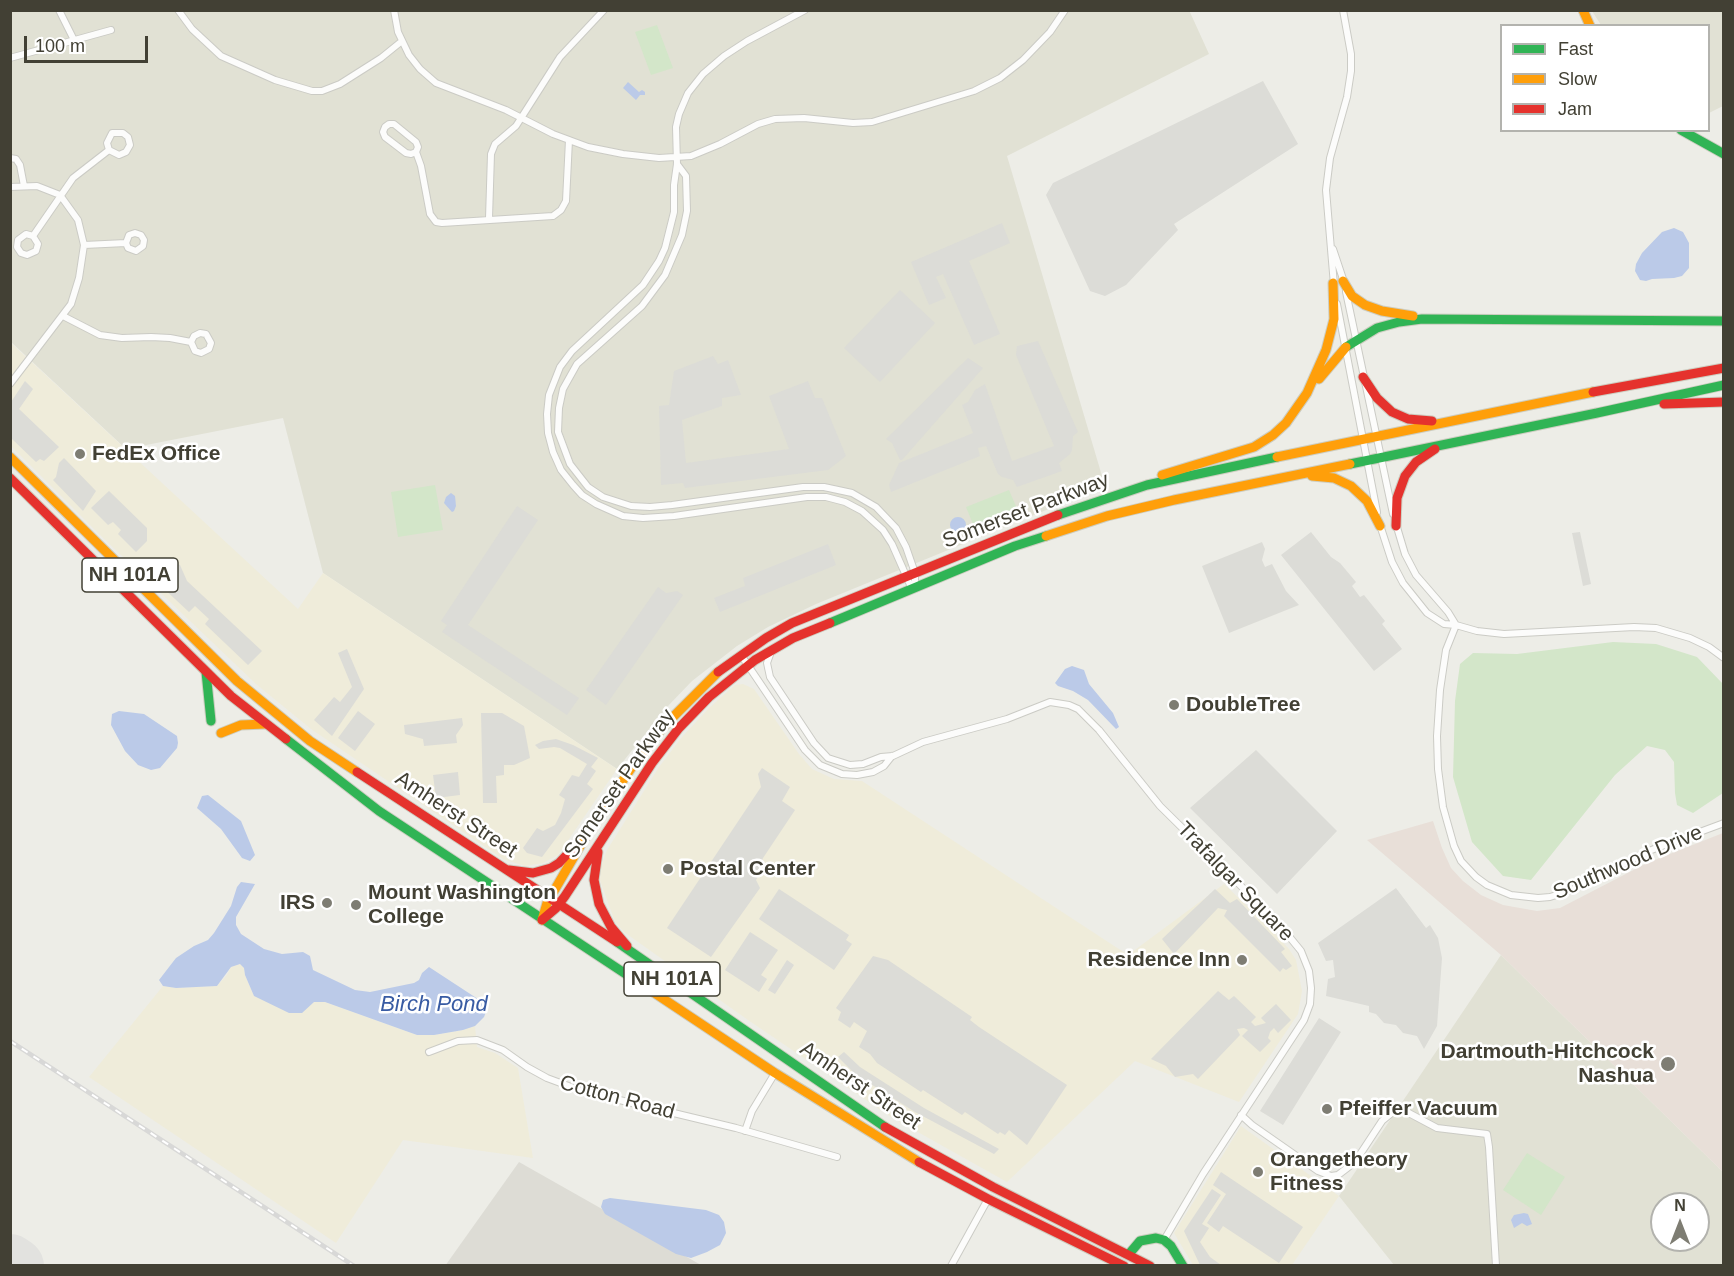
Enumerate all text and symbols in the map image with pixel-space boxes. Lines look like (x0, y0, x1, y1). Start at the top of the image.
scale bar (27, 24, 152, 62)
legend (1500, 24, 1710, 132)
text: 100 m (35, 36, 85, 56)
text: Fast (1558, 39, 1593, 59)
text: Slow (1558, 69, 1597, 89)
text: Jam (1558, 99, 1592, 119)
place label: FedEx Office (92, 441, 220, 467)
marker: FedEx Office (73, 447, 87, 461)
street label: Somerset Parkway (939, 468, 1113, 554)
road number: NH 101A (82, 558, 178, 592)
place label: DoubleTree (1186, 692, 1300, 718)
marker: DoubleTree (1167, 698, 1181, 712)
street label: Somerset Parkway (559, 705, 681, 863)
street label: Amherst Street (390, 766, 522, 864)
street label: Trafalgar Square (1171, 817, 1299, 947)
street label: Southwood Drive (1549, 820, 1707, 906)
place label: Postal Center (680, 856, 815, 882)
marker: Postal Center (661, 862, 675, 876)
place label: Mount Washington College (368, 880, 556, 930)
place label: IRS (280, 890, 315, 916)
marker: IRS (320, 896, 334, 910)
marker: Mount Washington College (349, 898, 363, 912)
place label: Residence Inn (1088, 947, 1230, 973)
marker: Residence Inn (1235, 953, 1249, 967)
road number: NH 101A (624, 962, 720, 996)
water label: Birch Pond (380, 992, 488, 1018)
street label: Amherst Street (795, 1036, 925, 1136)
place label: Dartmouth-Hitchcock Nashua (1440, 1039, 1654, 1089)
marker: Dartmouth-Hitchcock Nashua (1659, 1055, 1677, 1073)
street label: Cotton Road (557, 1071, 677, 1125)
place label: Pfeiffer Vacuum (1339, 1096, 1498, 1122)
marker: Pfeiffer Vacuum (1320, 1102, 1334, 1116)
place label: Orangetheory Fitness (1270, 1147, 1408, 1197)
marker: Orangetheory Fitness (1251, 1165, 1265, 1179)
north arrow (1650, 1192, 1710, 1252)
text: N (1674, 1197, 1686, 1214)

